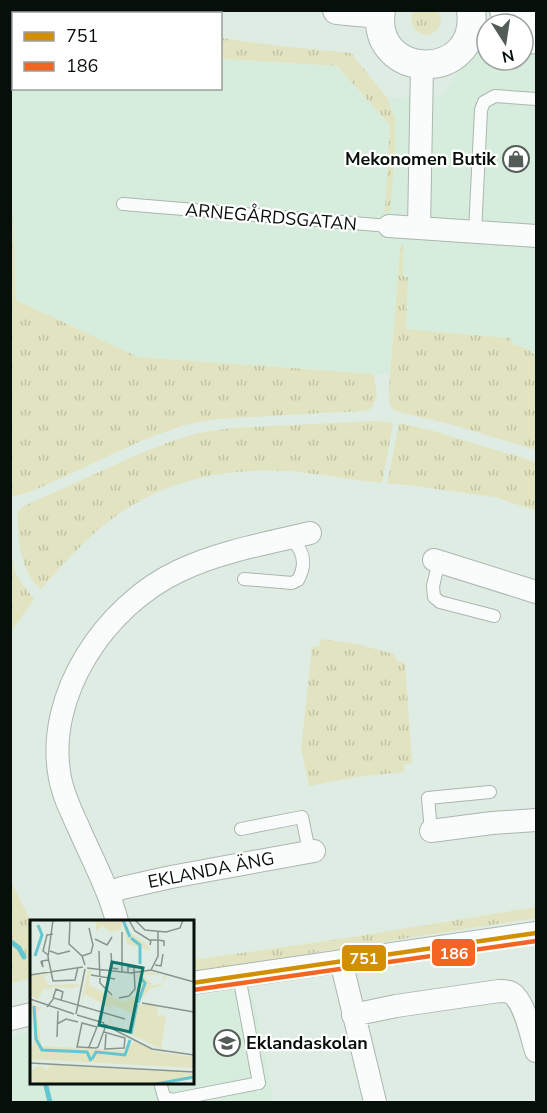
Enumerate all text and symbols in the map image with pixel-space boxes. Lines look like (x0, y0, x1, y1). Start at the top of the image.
legend (12, 12, 222, 90)
north arrow (475, 12, 535, 72)
text: 751 (66, 24, 98, 48)
text: N (500, 44, 516, 68)
text: 186 (66, 54, 98, 78)
shop icon: Mekonomen Butik (501, 144, 531, 174)
place label: Mekonomen Butik (345, 147, 496, 171)
street label: ARNEGÅRDSGATAN (184, 198, 358, 236)
street label: EKLANDA ÄNG (146, 846, 276, 894)
inset map (30, 920, 194, 1083)
line badge: 186 (431, 938, 476, 967)
text: 186 (440, 943, 468, 965)
line badge: 751 (341, 944, 387, 972)
text: 751 (350, 948, 378, 970)
school or university icon: Eklandaskolan (212, 1028, 242, 1058)
place label: Eklandaskolan (246, 1031, 368, 1055)

